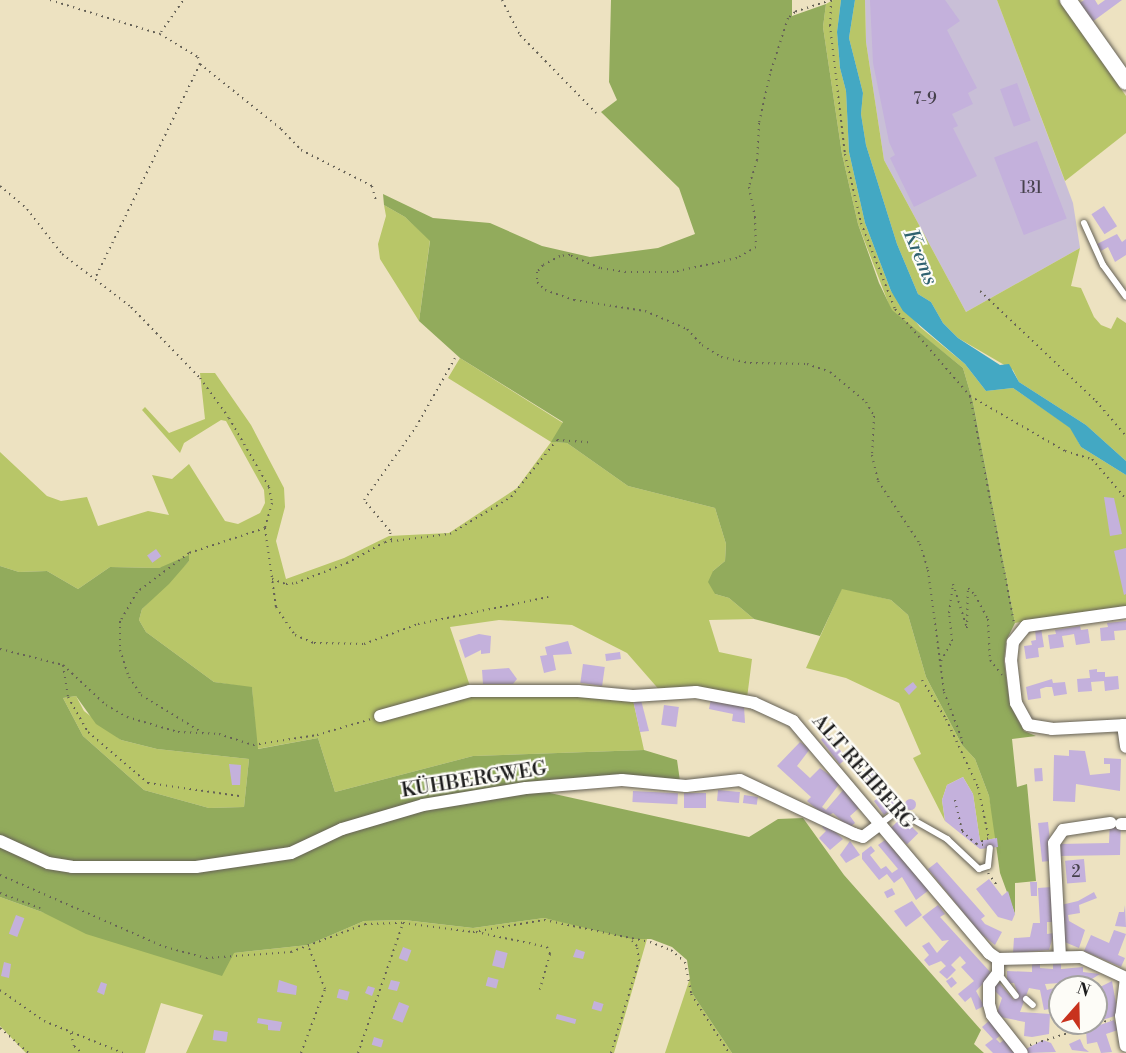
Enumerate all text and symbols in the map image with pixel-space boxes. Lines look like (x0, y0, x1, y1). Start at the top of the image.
house number: 7-9 (913, 89, 937, 109)
house number: 131 (1020, 178, 1042, 198)
water label: Krems (897, 225, 943, 289)
street label: ALT REHBERG (807, 710, 919, 834)
street label: KÜHBERGWEG (400, 757, 548, 803)
house number: 2 (1071, 862, 1081, 882)
north arrow (1048, 975, 1108, 1035)
text: N (1074, 978, 1093, 1002)

